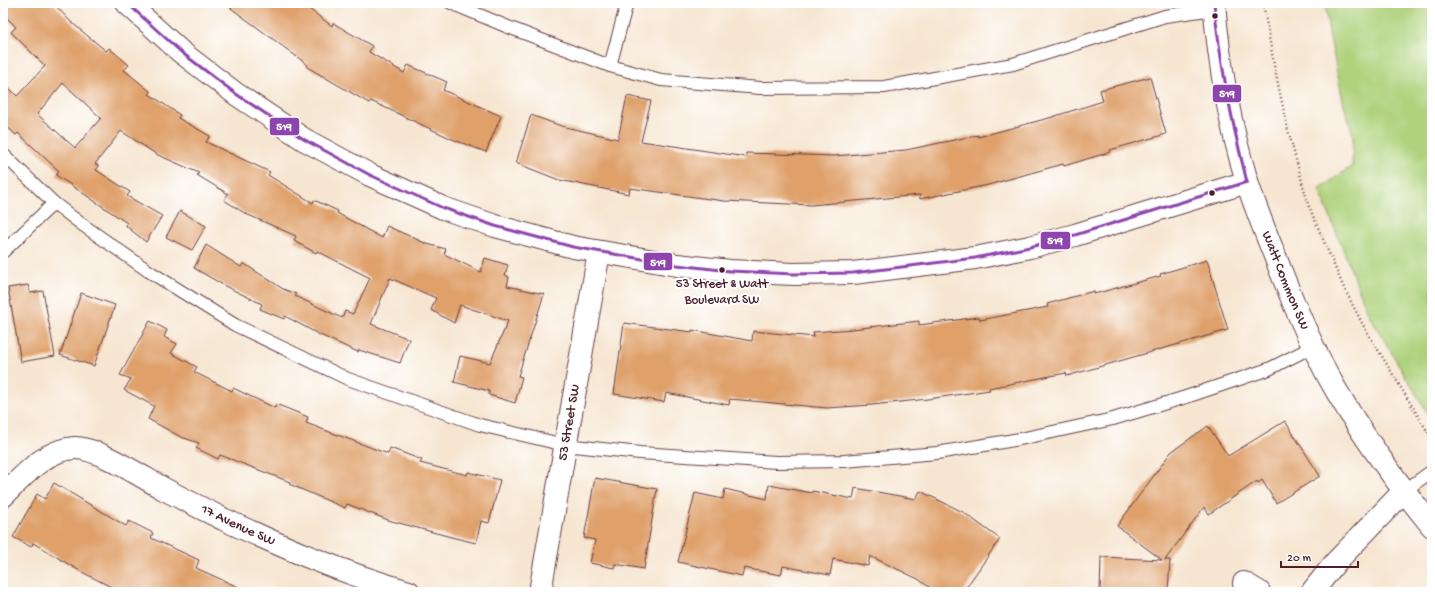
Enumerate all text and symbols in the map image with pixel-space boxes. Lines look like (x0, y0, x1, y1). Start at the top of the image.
unlabelled marker (1210, 11, 1220, 21)
line badge: 519 (1212, 84, 1242, 103)
text: 519 (1219, 89, 1235, 101)
line badge: 519 (269, 117, 300, 136)
text: 519 (276, 122, 292, 134)
unlabelled marker (1207, 188, 1217, 198)
street label: Watt Common SW (1257, 229, 1313, 333)
line badge: 519 (1040, 231, 1071, 250)
text: 519 (1047, 236, 1063, 248)
line badge: 519 (643, 252, 673, 271)
text: 519 (650, 258, 666, 270)
marker: 53 Street & Watt Boulevard SW (717, 265, 727, 275)
place label: 53 Street & Watt Boulevard SW (676, 277, 770, 308)
street label: 53 Street SW (554, 383, 584, 462)
street label: 17 Avenue SW (197, 500, 278, 550)
scale bar (1281, 543, 1358, 569)
text: 20 m (1287, 552, 1312, 566)

